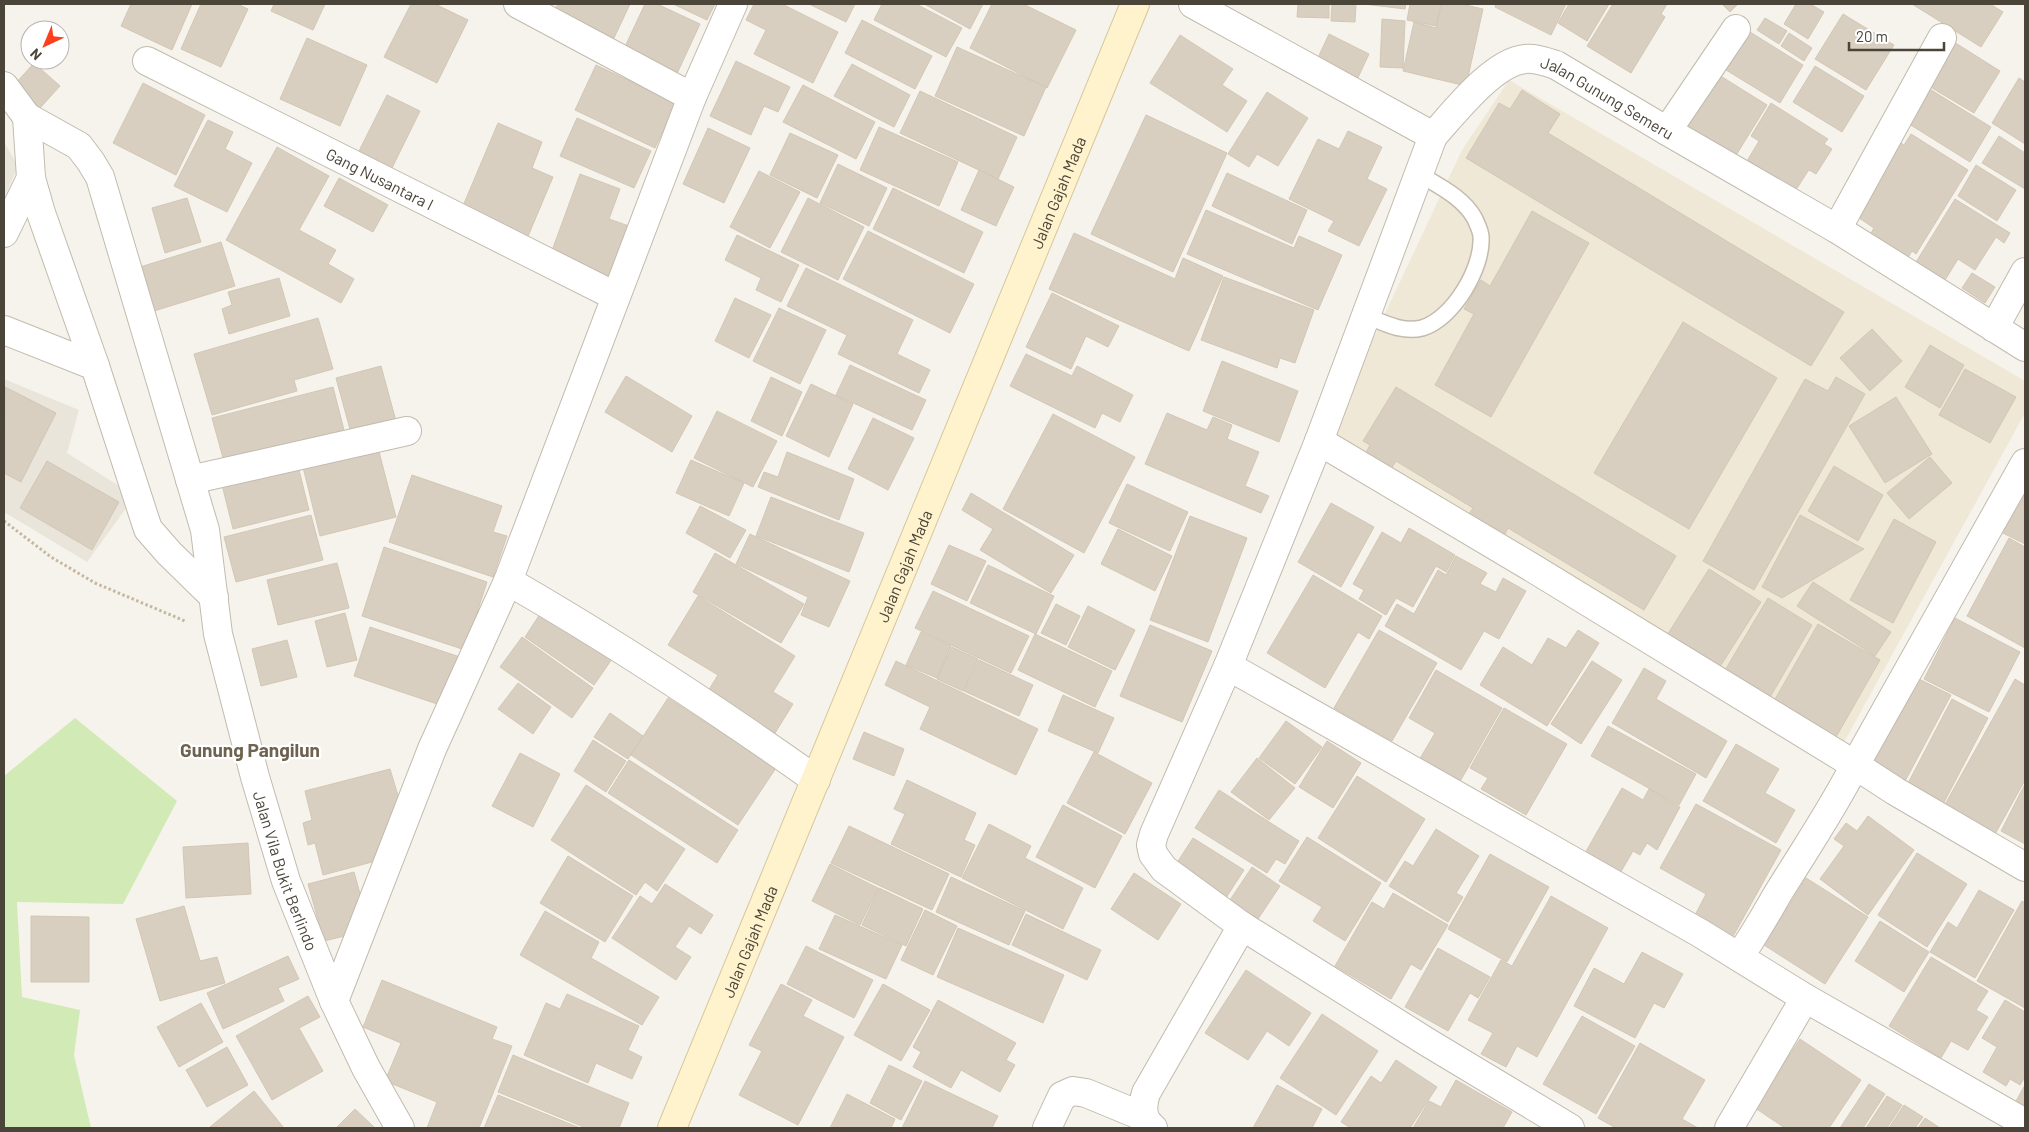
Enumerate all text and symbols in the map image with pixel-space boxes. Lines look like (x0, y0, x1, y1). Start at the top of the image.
north arrow (20, 20, 70, 70)
scale bar (1849, 20, 1944, 52)
text: 20 m (1856, 27, 1888, 45)
text: N (26, 45, 45, 64)
street label: Jalan Gunung Semeru (1539, 51, 1677, 143)
street label: Jalan Gajah Mada (1026, 133, 1089, 251)
street label: Gang Nusantara I (323, 143, 437, 213)
street label: Jalan Gajah Mada (872, 507, 935, 625)
district label: Gunung Pangilun (180, 738, 320, 761)
street label: Jalan Vila Bukit Berlindo (250, 788, 322, 953)
street label: Jalan Gajah Mada (717, 882, 780, 1000)

